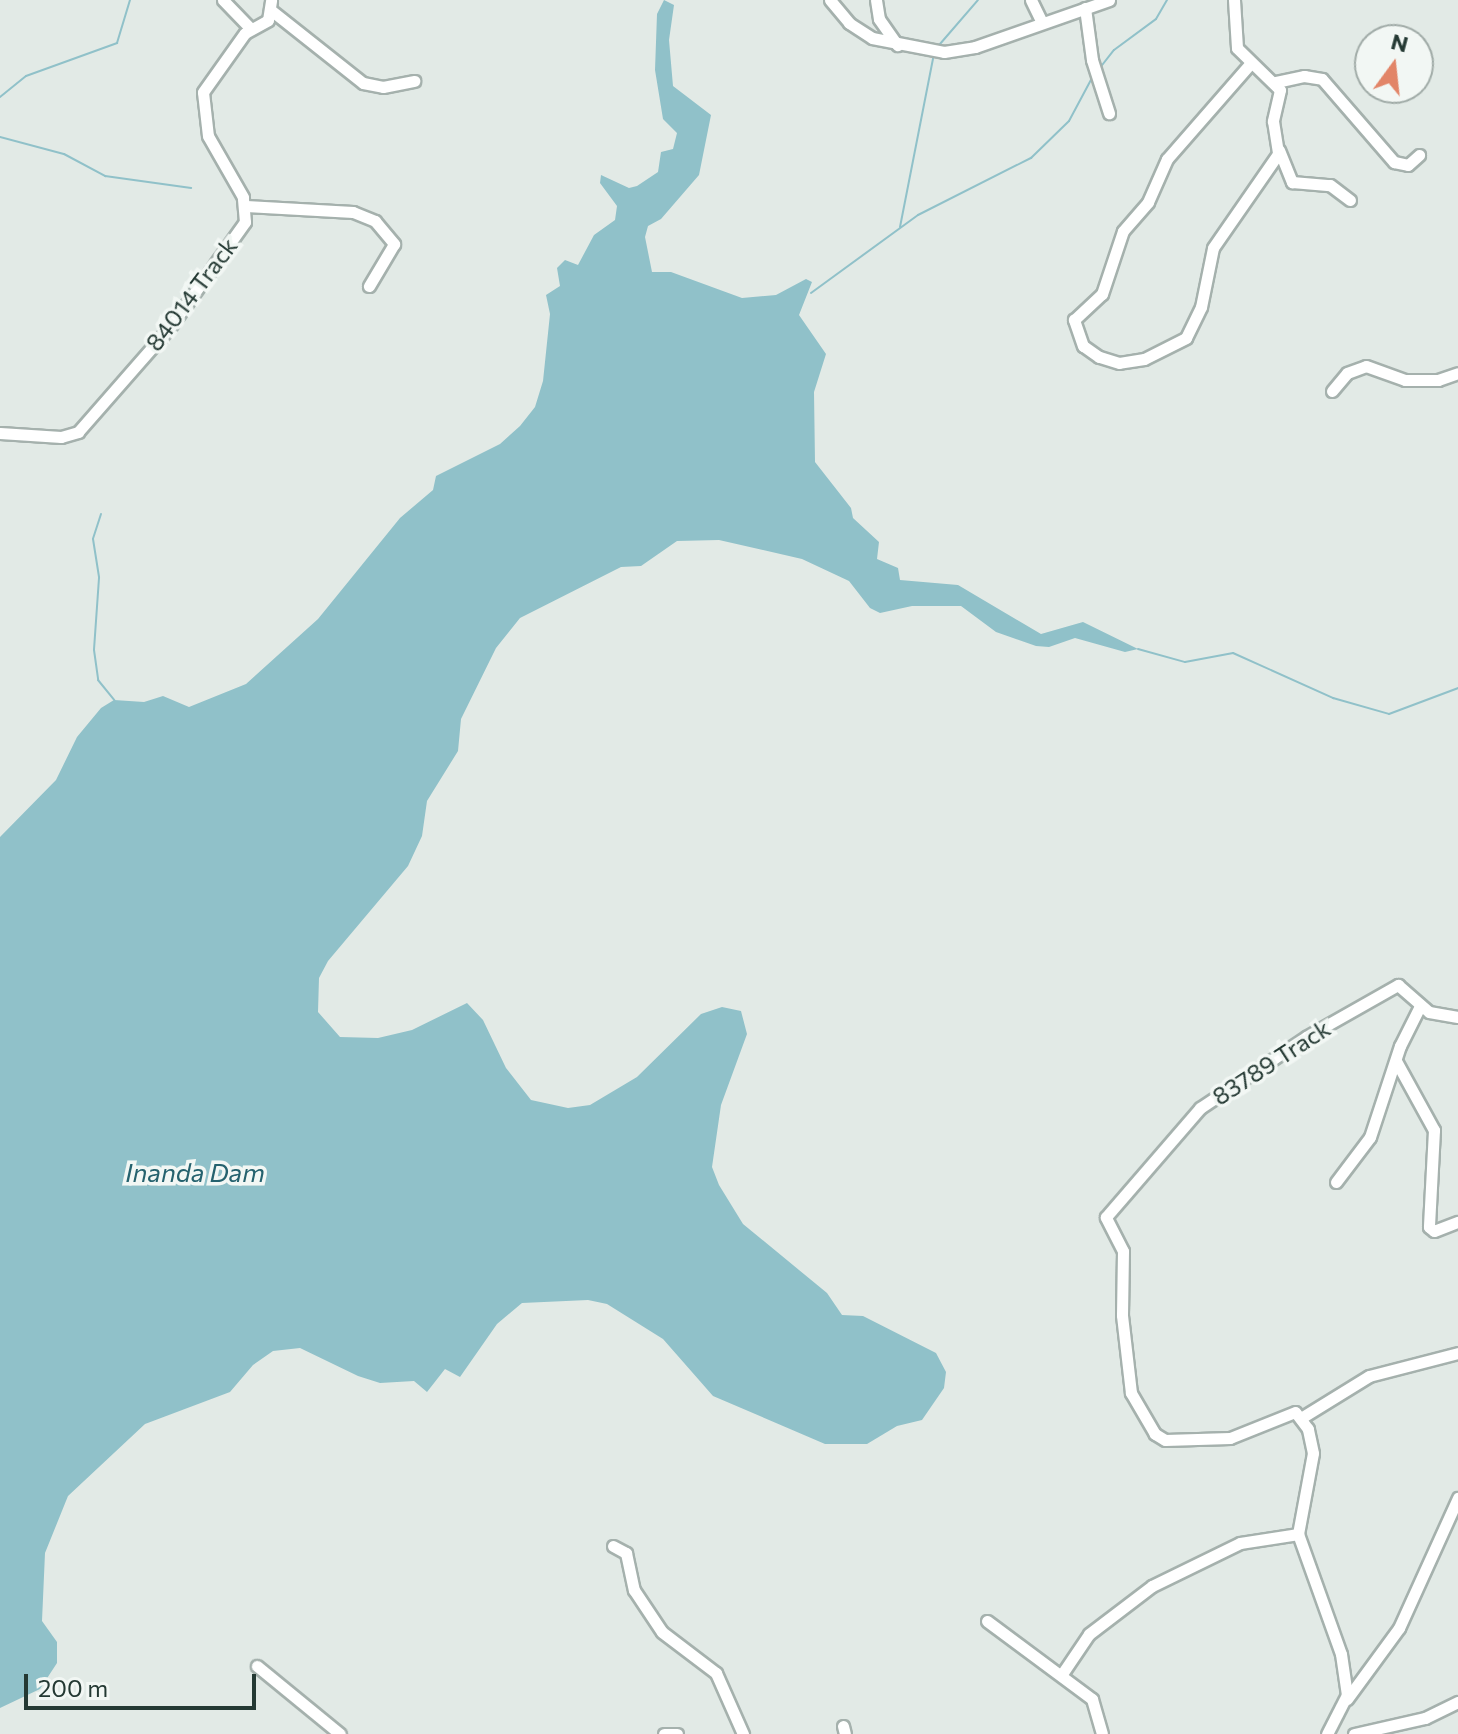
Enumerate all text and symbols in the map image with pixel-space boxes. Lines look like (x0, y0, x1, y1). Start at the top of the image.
north arrow (1354, 24, 1434, 104)
text: N (1388, 27, 1411, 57)
street label: 84014 Track (139, 232, 243, 356)
street label: 83789 Track (1207, 1013, 1335, 1111)
water label: Inanda Dam (125, 1156, 265, 1188)
scale bar (28, 1658, 260, 1708)
text: 200 m (38, 1673, 108, 1702)

